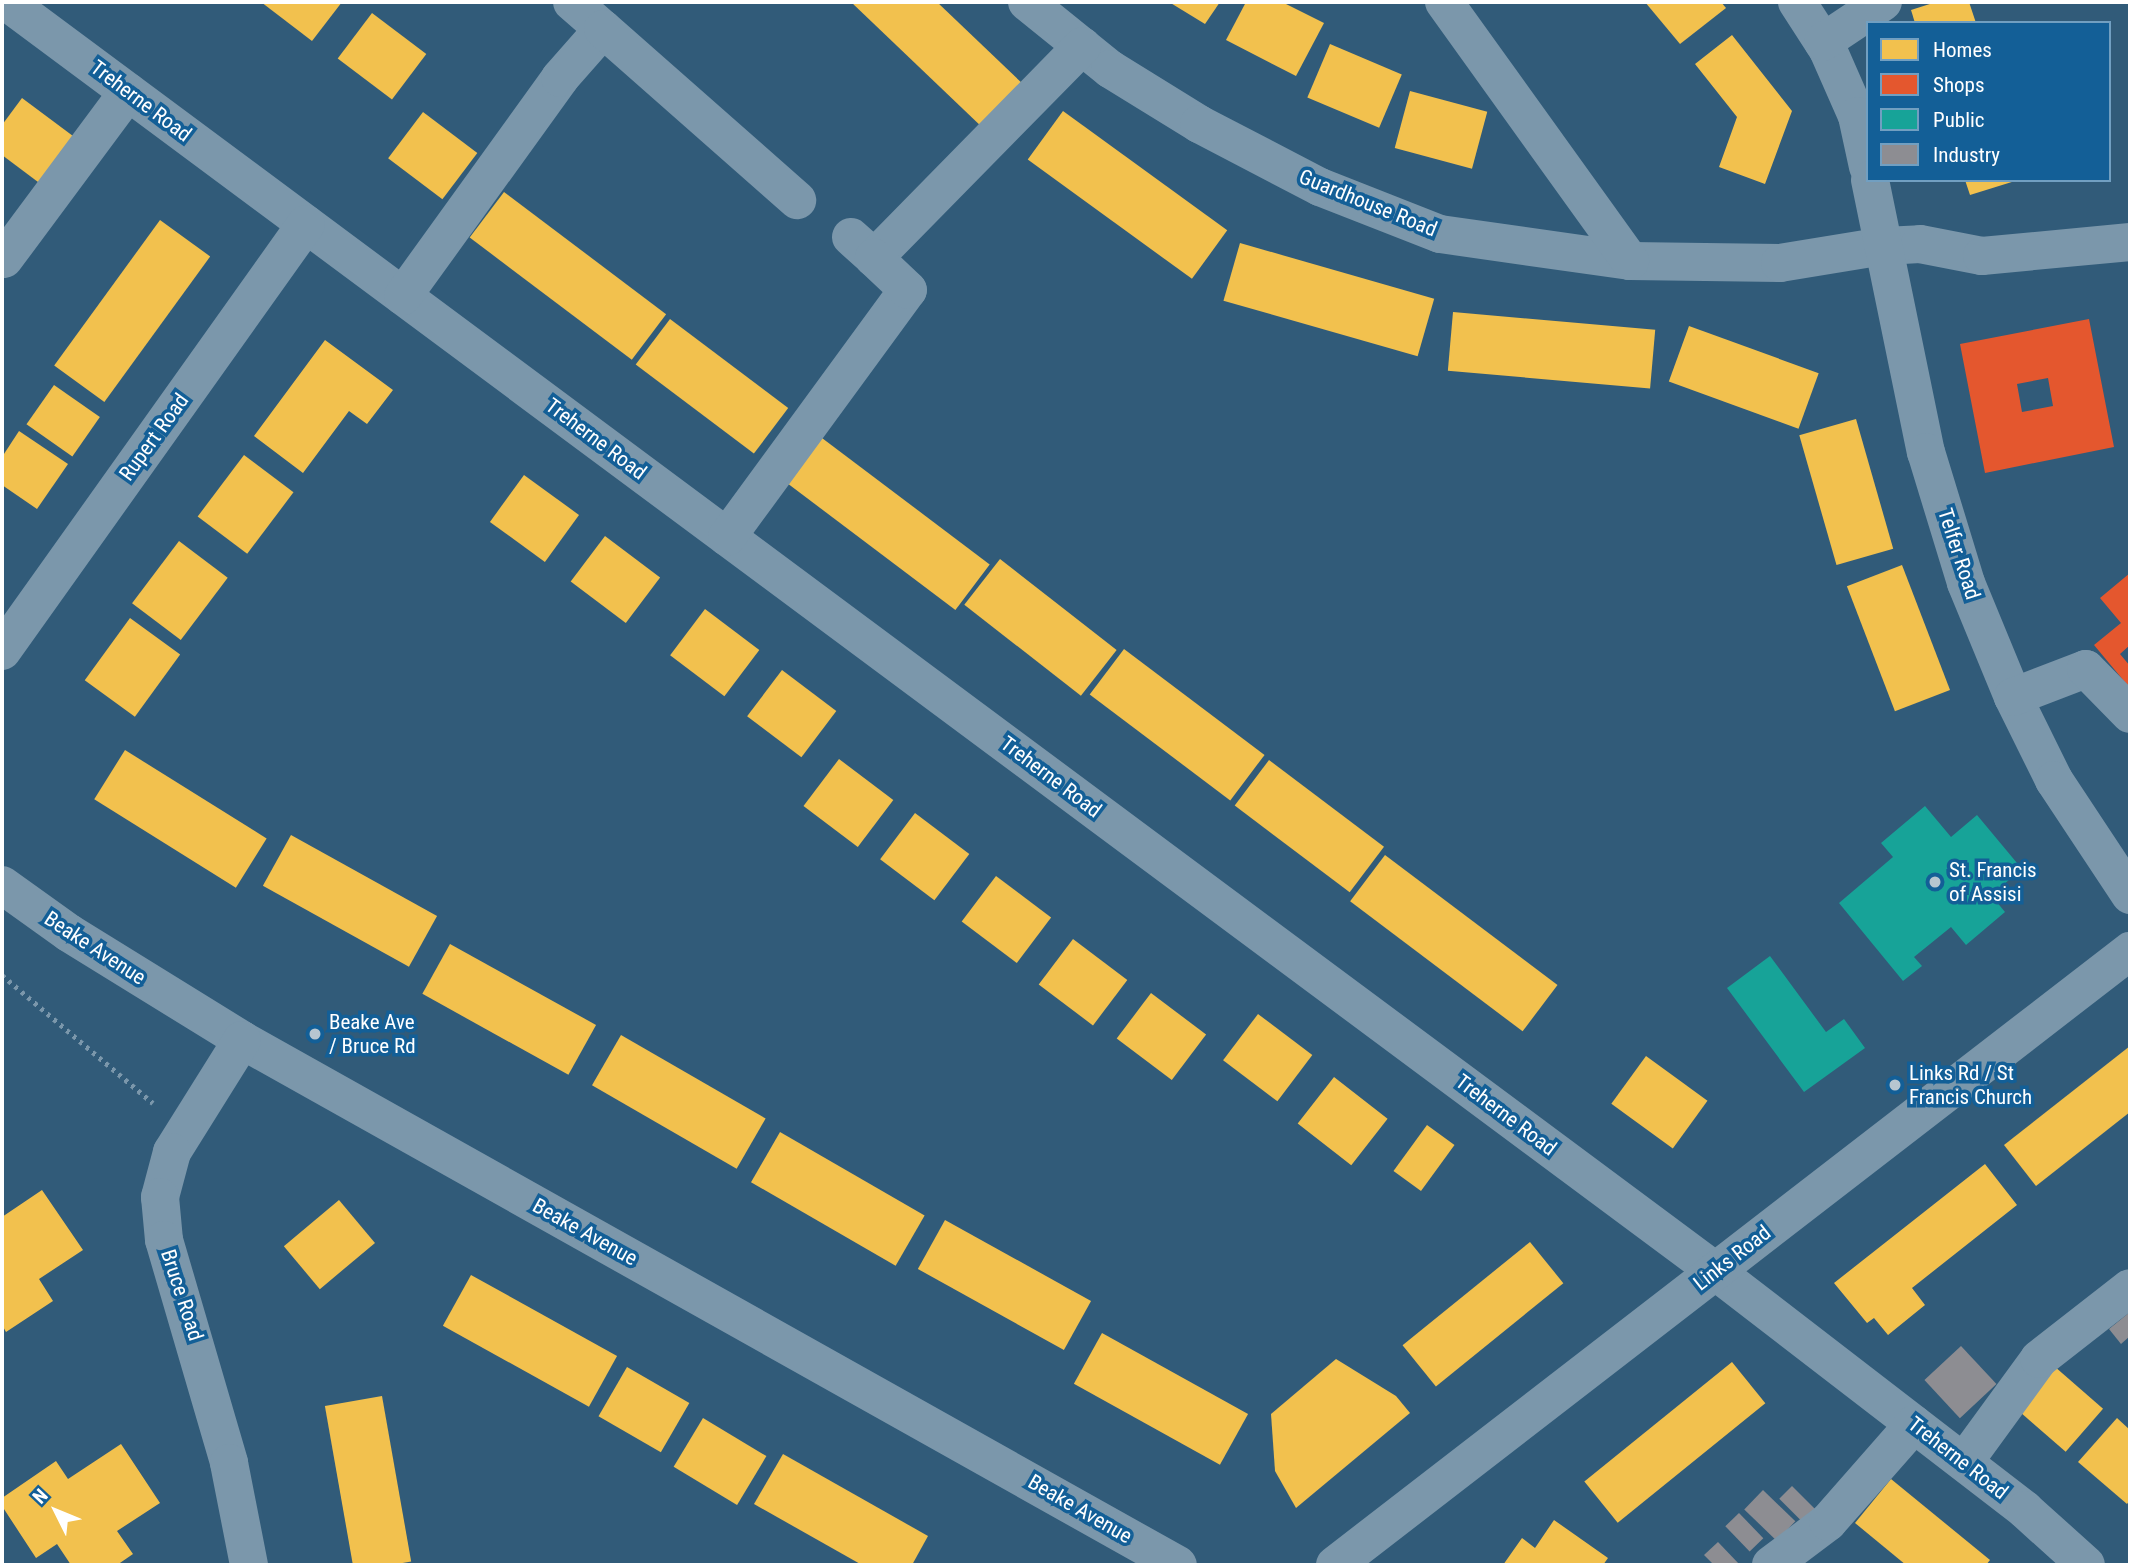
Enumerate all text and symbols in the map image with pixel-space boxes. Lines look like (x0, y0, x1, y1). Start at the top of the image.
legend (1866, 21, 2111, 182)
text: Homes (1933, 38, 1992, 62)
street label: Treherne Road (86, 55, 196, 147)
text: Shops (1933, 73, 1985, 97)
text: Public (1933, 108, 1985, 132)
text: Industry (1933, 143, 2000, 167)
street label: Guardhouse Road (1295, 164, 1441, 242)
street label: Rupert Road (114, 388, 194, 486)
street label: Treherne Road (541, 393, 651, 485)
street label: Telfer Road (1932, 505, 1986, 603)
street label: Treherne Road (996, 731, 1106, 823)
place label: St. Francis of Assisi (1949, 857, 2037, 907)
marker: St. Francis of Assisi (1927, 874, 1943, 890)
street label: Beake Avenue (40, 906, 150, 990)
place label: Beake Ave / Bruce Rd (329, 1009, 416, 1059)
marker: Beake Ave / Bruce Rd (307, 1026, 323, 1042)
place label: Links Rd / St Francis Church (1909, 1060, 2032, 1110)
street label: Treherne Road (1451, 1069, 1561, 1161)
marker: Links Rd / St Francis Church (1887, 1077, 1903, 1093)
street label: Beake Avenue (528, 1193, 642, 1271)
street label: Links Road (1688, 1220, 1776, 1296)
street label: Bruce Road (155, 1246, 209, 1344)
street label: Treherne Road (1903, 1411, 2013, 1505)
street label: Beake Avenue (1024, 1469, 1136, 1549)
north arrow (21, 1476, 91, 1546)
text: N (28, 1484, 53, 1508)

